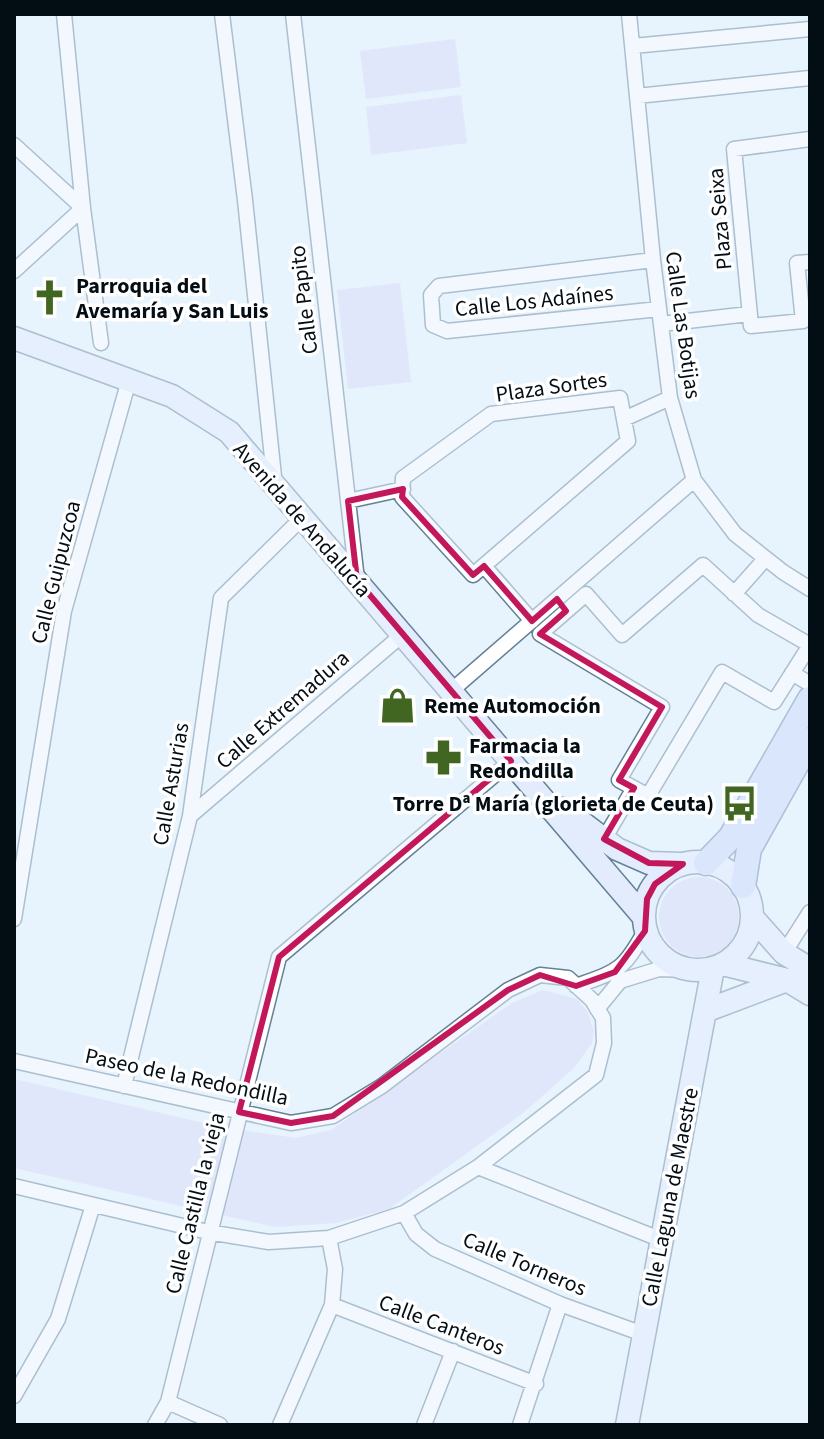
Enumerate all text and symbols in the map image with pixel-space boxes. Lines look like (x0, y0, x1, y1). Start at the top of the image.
street label: Plaza Seixa (700, 167, 740, 271)
street label: Calle Papito (281, 244, 327, 356)
street label: Calle Las Botijas (657, 249, 709, 401)
place label: Parroquia del Avemaría y San Luis (75, 270, 269, 327)
street label: Calle Los Adaínes (453, 277, 615, 325)
church icon: Parroquia del Avemaría y San Luis (31, 279, 69, 317)
street label: Plaza Sortes (493, 363, 609, 411)
street label: Avenida de Andalucía (226, 435, 379, 604)
street label: Calle Guipuzcoa (23, 497, 89, 647)
street label: Calle Extremadura (209, 643, 356, 777)
shop icon: Reme Automoción (379, 686, 417, 724)
place label: Reme Automoción (424, 690, 601, 722)
street label: Calle Asturias (144, 720, 198, 848)
place label: Farmacia la Redondilla (469, 730, 581, 787)
pharmacy icon: Farmacia la Redondilla (424, 739, 462, 777)
bus stop icon: Torre Dª María (glorieta de Ceuta) (721, 784, 759, 822)
place label: Torre Dª María (glorieta de Ceuta) (393, 788, 714, 820)
street label: Paseo de la Redondilla (82, 1040, 291, 1114)
street label: Calle Laguna de Maestre (633, 1085, 707, 1310)
street label: Calle Castilla la vieja (157, 1109, 233, 1298)
street label: Calle Torneros (458, 1223, 591, 1304)
street label: Calle Canteros (374, 1286, 509, 1364)

